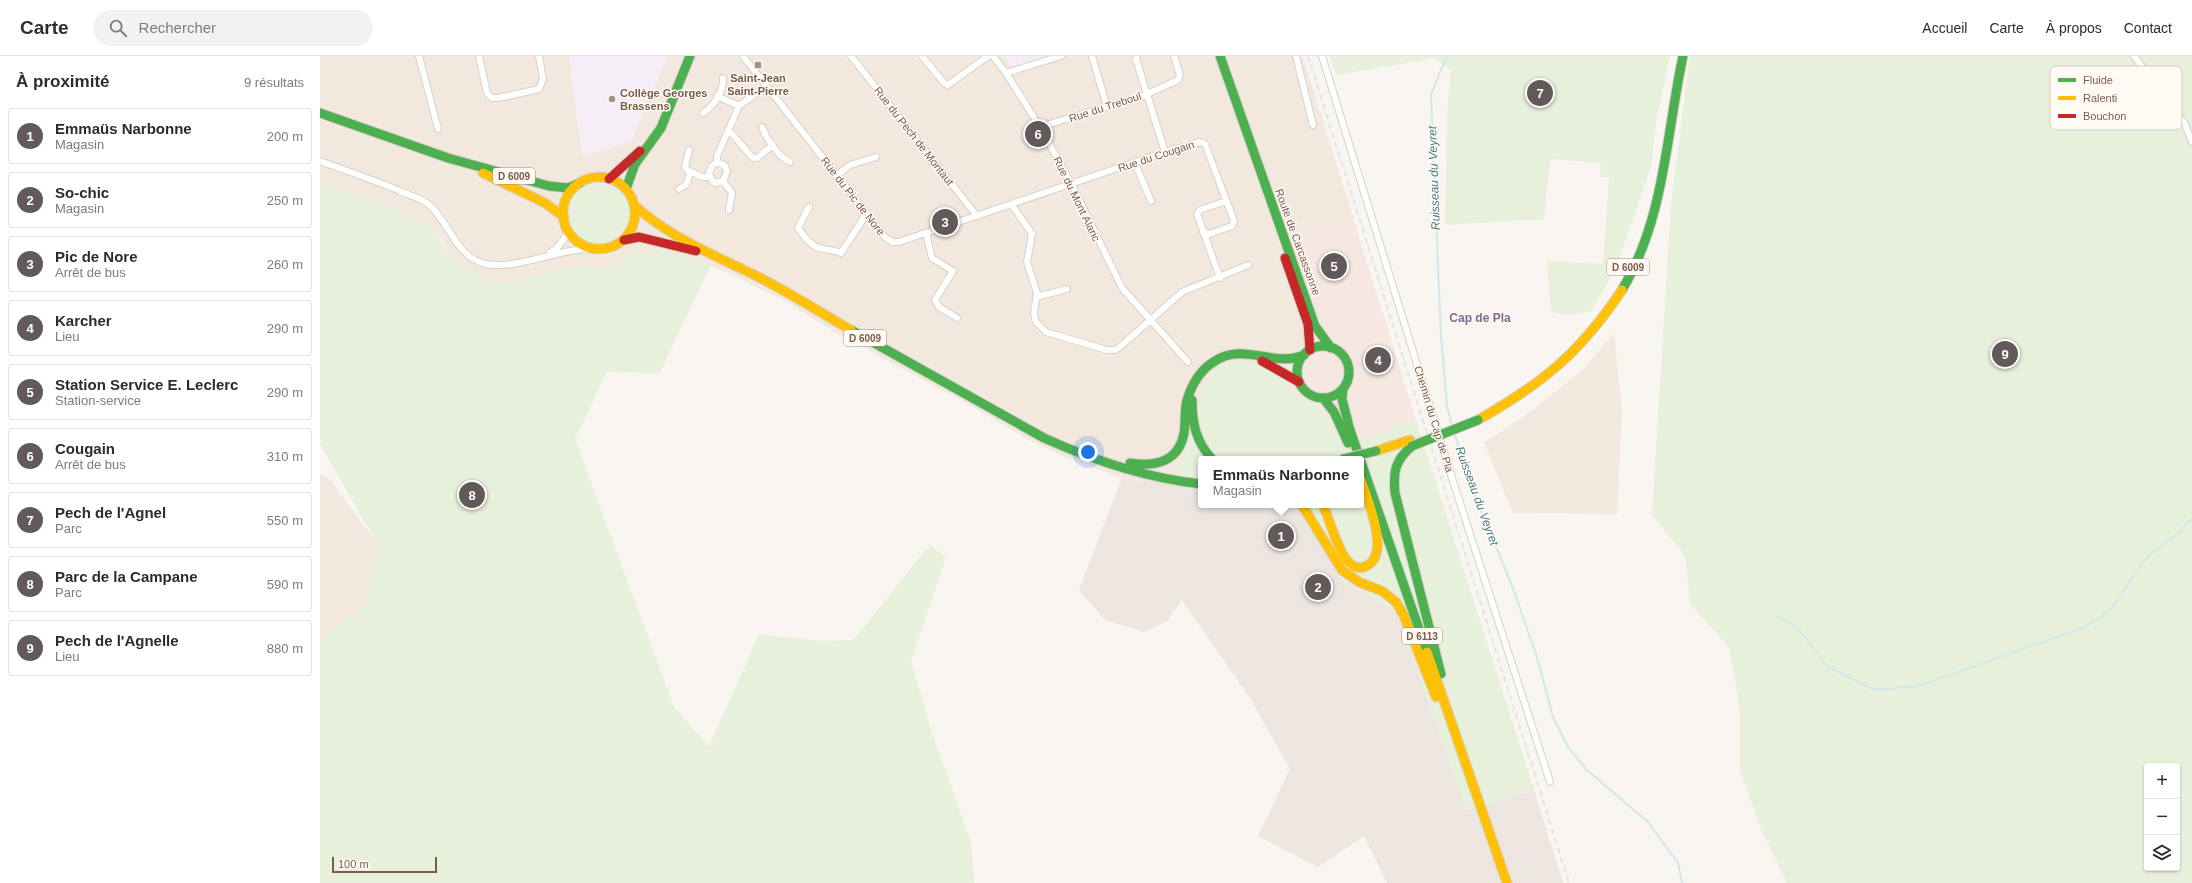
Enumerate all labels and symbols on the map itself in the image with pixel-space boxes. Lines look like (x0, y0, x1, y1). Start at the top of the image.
marker: Saint-Jean Saint-Pierre (753, 60, 763, 70)
legend (2050, 66, 2182, 130)
place label: Saint-Jean Saint-Pierre (727, 72, 789, 97)
text: Fluide (2083, 74, 2113, 86)
pin: 7 (1527, 78, 1553, 108)
street label: Rue du Pech de Montaut (872, 84, 956, 188)
place label: Collège Georges Brassens (620, 87, 707, 112)
street label: Rue du Treboul (1067, 90, 1143, 124)
text: Ralenti (2083, 92, 2117, 104)
marker: Collège Georges Brassens (607, 94, 617, 104)
text: Bouchon (2083, 110, 2126, 122)
pin: 6 (1025, 119, 1051, 149)
water label: Ruisseau du Veyret (1425, 125, 1443, 230)
street label: Rue du Cougain (1116, 138, 1196, 174)
street label: Rue du Pic de Nore (819, 154, 887, 238)
street label: Rue du Mont Alaric (1051, 155, 1103, 244)
road number: D 6009 (493, 168, 535, 184)
street label: Route de Carcassonne (1273, 187, 1323, 297)
pin: 3 (932, 207, 958, 237)
pin: 5 (1321, 251, 1347, 281)
road number: D 6009 (1607, 259, 1649, 275)
district label: Cap de Pla (1449, 311, 1511, 325)
road number: D 6009 (844, 330, 886, 346)
pin: 9 (1992, 339, 2018, 369)
pin: 4 (1365, 345, 1391, 375)
street label: Chemin du Cap de Pla (1412, 364, 1456, 475)
your location (1078, 442, 1098, 462)
water label: Ruisseau du Veyret (1453, 445, 1502, 548)
pin: 8 (459, 480, 485, 510)
pin: 1 (1268, 521, 1294, 551)
pin: 2 (1305, 572, 1331, 602)
road number: D 6113 (1402, 628, 1442, 644)
scale bar (332, 855, 437, 874)

